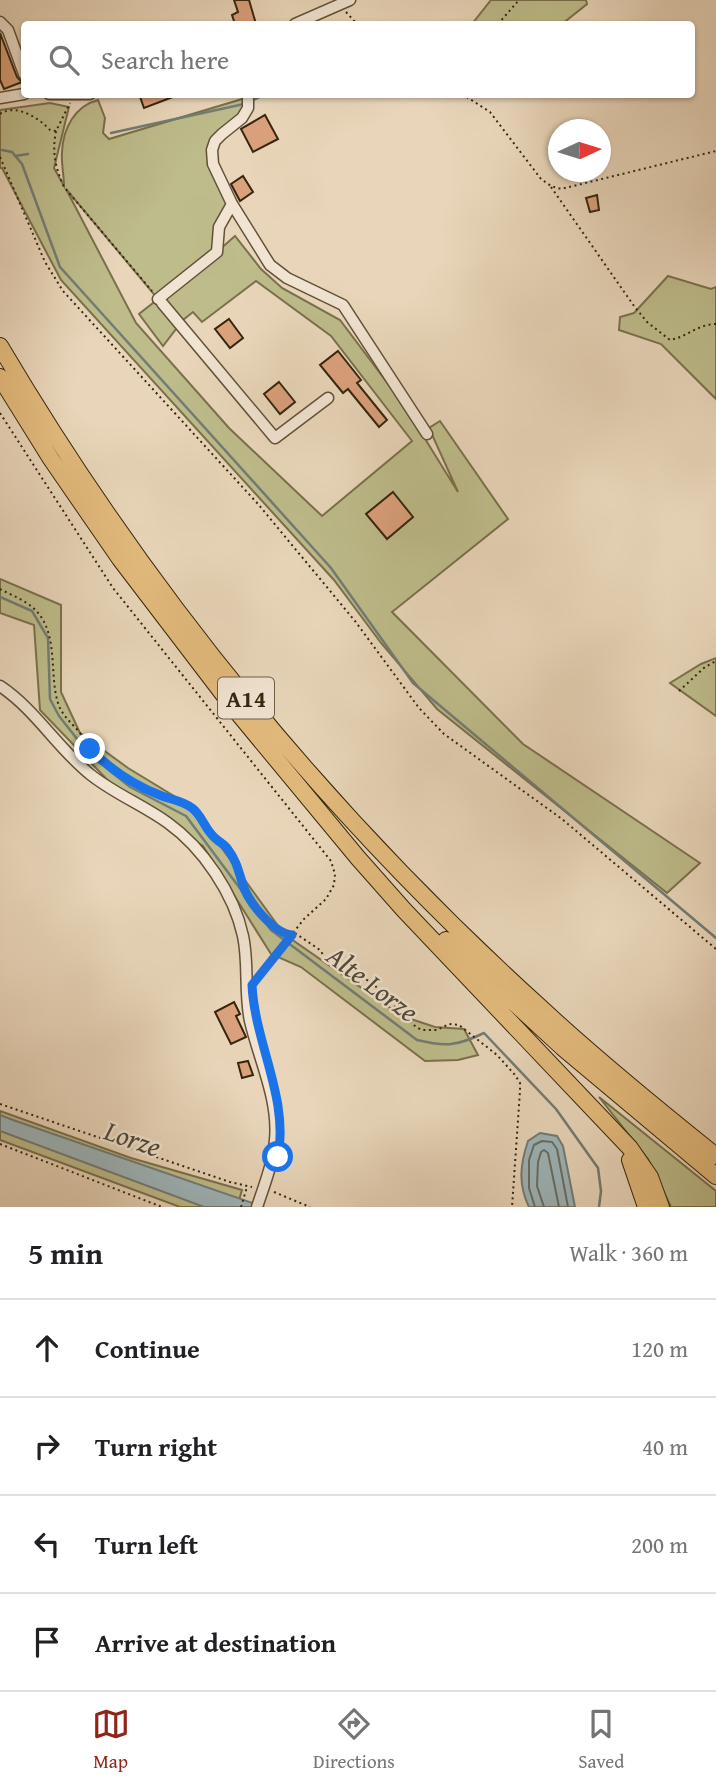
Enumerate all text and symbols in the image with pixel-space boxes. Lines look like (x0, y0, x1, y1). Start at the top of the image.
search box (21, 21, 695, 98)
text: Search here (101, 40, 229, 79)
icon: search (45, 41, 83, 79)
north arrow (548, 119, 611, 182)
road number: A14 (218, 678, 274, 718)
route end (74, 733, 105, 764)
water label: Alte Lorze (318, 934, 428, 1031)
water label: Lorze (98, 1109, 167, 1167)
route start (262, 1141, 293, 1172)
text: 5 min (28, 1231, 103, 1275)
text: Walk · 360 m (569, 1236, 688, 1269)
icon: ahead (28, 1329, 66, 1367)
text: Continue (95, 1329, 200, 1368)
text: 120 m (631, 1332, 688, 1365)
icon: right (28, 1427, 66, 1465)
text: Turn right (95, 1427, 217, 1466)
text: 40 m (642, 1430, 688, 1463)
icon: left (28, 1525, 66, 1563)
text: Turn left (95, 1525, 198, 1564)
text: 200 m (631, 1528, 688, 1561)
icon: arrive (28, 1623, 66, 1661)
text: Arrive at destination (95, 1623, 336, 1662)
tab: Map (92, 1705, 130, 1775)
tab: Directions (313, 1705, 395, 1775)
tab: Saved (578, 1705, 624, 1775)

